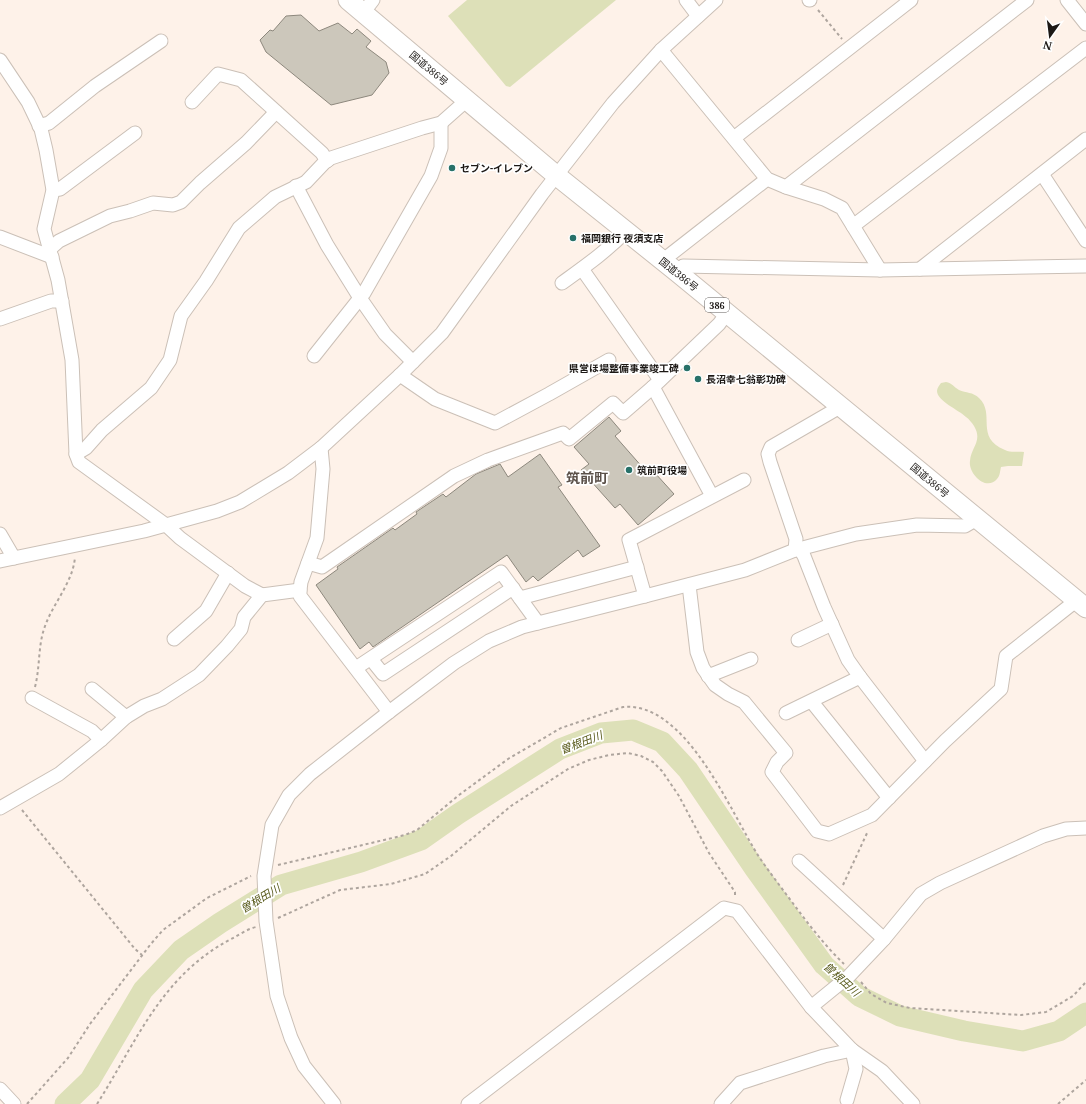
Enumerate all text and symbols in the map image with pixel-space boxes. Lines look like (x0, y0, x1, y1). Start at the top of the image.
north arrow (1030, 16, 1070, 56)
text: N (1041, 38, 1053, 55)
street label: 国道386号 (407, 48, 451, 88)
place label: セブン-イレブン (460, 161, 533, 175)
marker: セブン-イレブン (447, 163, 457, 173)
place label: 福岡銀行 夜須支店 (581, 231, 664, 245)
marker: 福岡銀行 夜須支店 (568, 233, 578, 243)
street label: 国道386号 (656, 254, 702, 294)
road number: 386 (705, 298, 729, 312)
place label: 県営ほ場整備事業竣工碑 (569, 361, 679, 375)
marker: 県営ほ場整備事業竣工碑 (682, 363, 692, 373)
place label: 長沼幸七翁彰功碑 (706, 372, 786, 386)
marker: 長沼幸七翁彰功碑 (693, 374, 703, 384)
street label: 国道386号 (908, 460, 952, 500)
place label: 筑前町役場 (637, 463, 687, 477)
marker: 筑前町役場 (624, 465, 634, 475)
district label: 筑前町 (566, 468, 608, 487)
water label: 曽根田川 (558, 727, 605, 757)
water label: 曽根田川 (237, 880, 284, 916)
water label: 曽根田川 (821, 959, 864, 1000)

